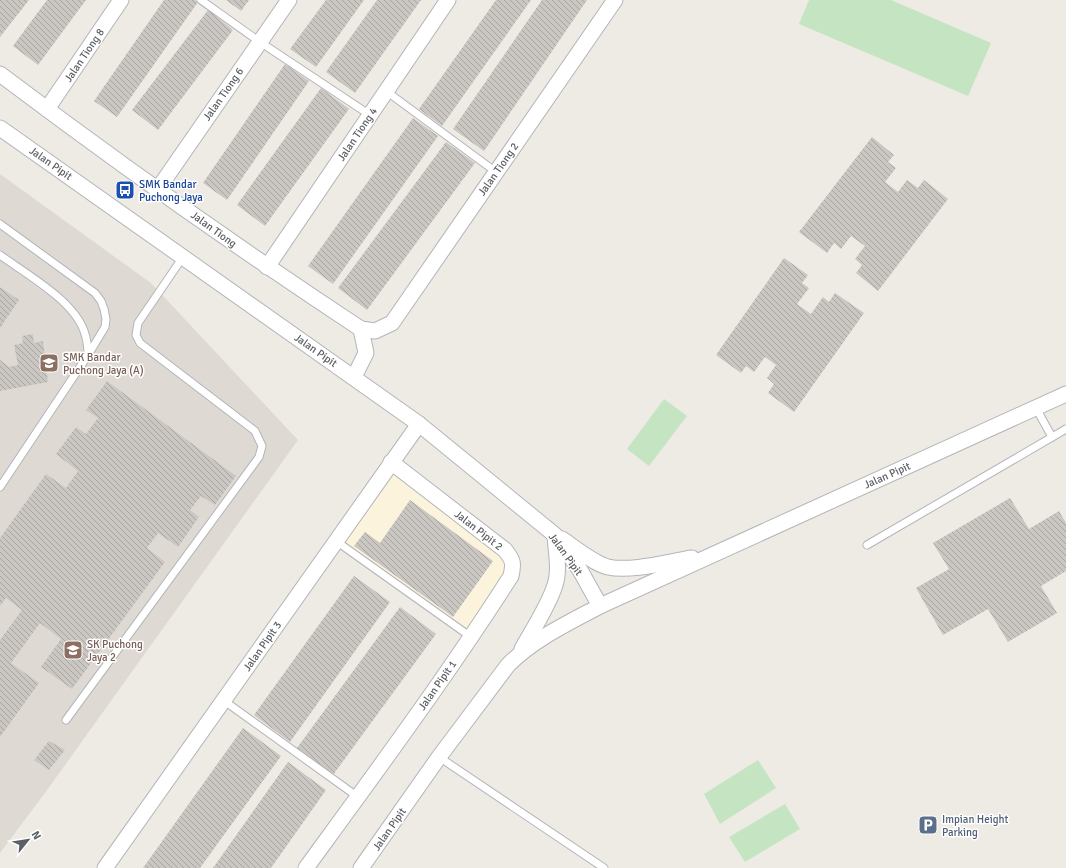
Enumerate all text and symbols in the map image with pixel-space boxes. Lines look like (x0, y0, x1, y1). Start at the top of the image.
street label: Jalan Tiong 8 (62, 26, 107, 85)
street label: Jalan Tiong 6 (200, 65, 246, 123)
street label: Jalan Tiong 4 (335, 105, 380, 164)
street label: Jalan Tiong 2 (475, 140, 521, 198)
street label: Jalan Pipit (27, 144, 75, 183)
place label: SMK Bandar Puchong Jaya (139, 178, 203, 204)
bus stop icon: SMK Bandar Puchong Jaya (114, 179, 136, 201)
street label: Jalan Tiong (188, 208, 239, 250)
street label: Jalan Pipit (292, 331, 340, 370)
place label: SMK Bandar Puchong Jaya (A) (63, 351, 144, 377)
school or university icon: SMK Bandar Puchong Jaya (A) (38, 352, 60, 374)
street label: Jalan Pipit (862, 459, 912, 491)
street label: Jalan Pipit 2 (452, 508, 505, 553)
street label: Jalan Pipit (546, 531, 585, 578)
street label: Jalan Pipit 3 (241, 619, 284, 674)
place label: SK Puchong Jaya 2 (87, 638, 143, 664)
school or university icon: SK Puchong Jaya 2 (62, 639, 84, 661)
street label: Jalan Pipit 1 (416, 658, 459, 713)
street label: Jalan Pipit (370, 805, 409, 853)
place label: Impian Height Parking (942, 813, 1009, 839)
parking icon: Impian Height Parking (917, 814, 939, 836)
north arrow (8, 820, 48, 860)
text: N (29, 829, 44, 842)

